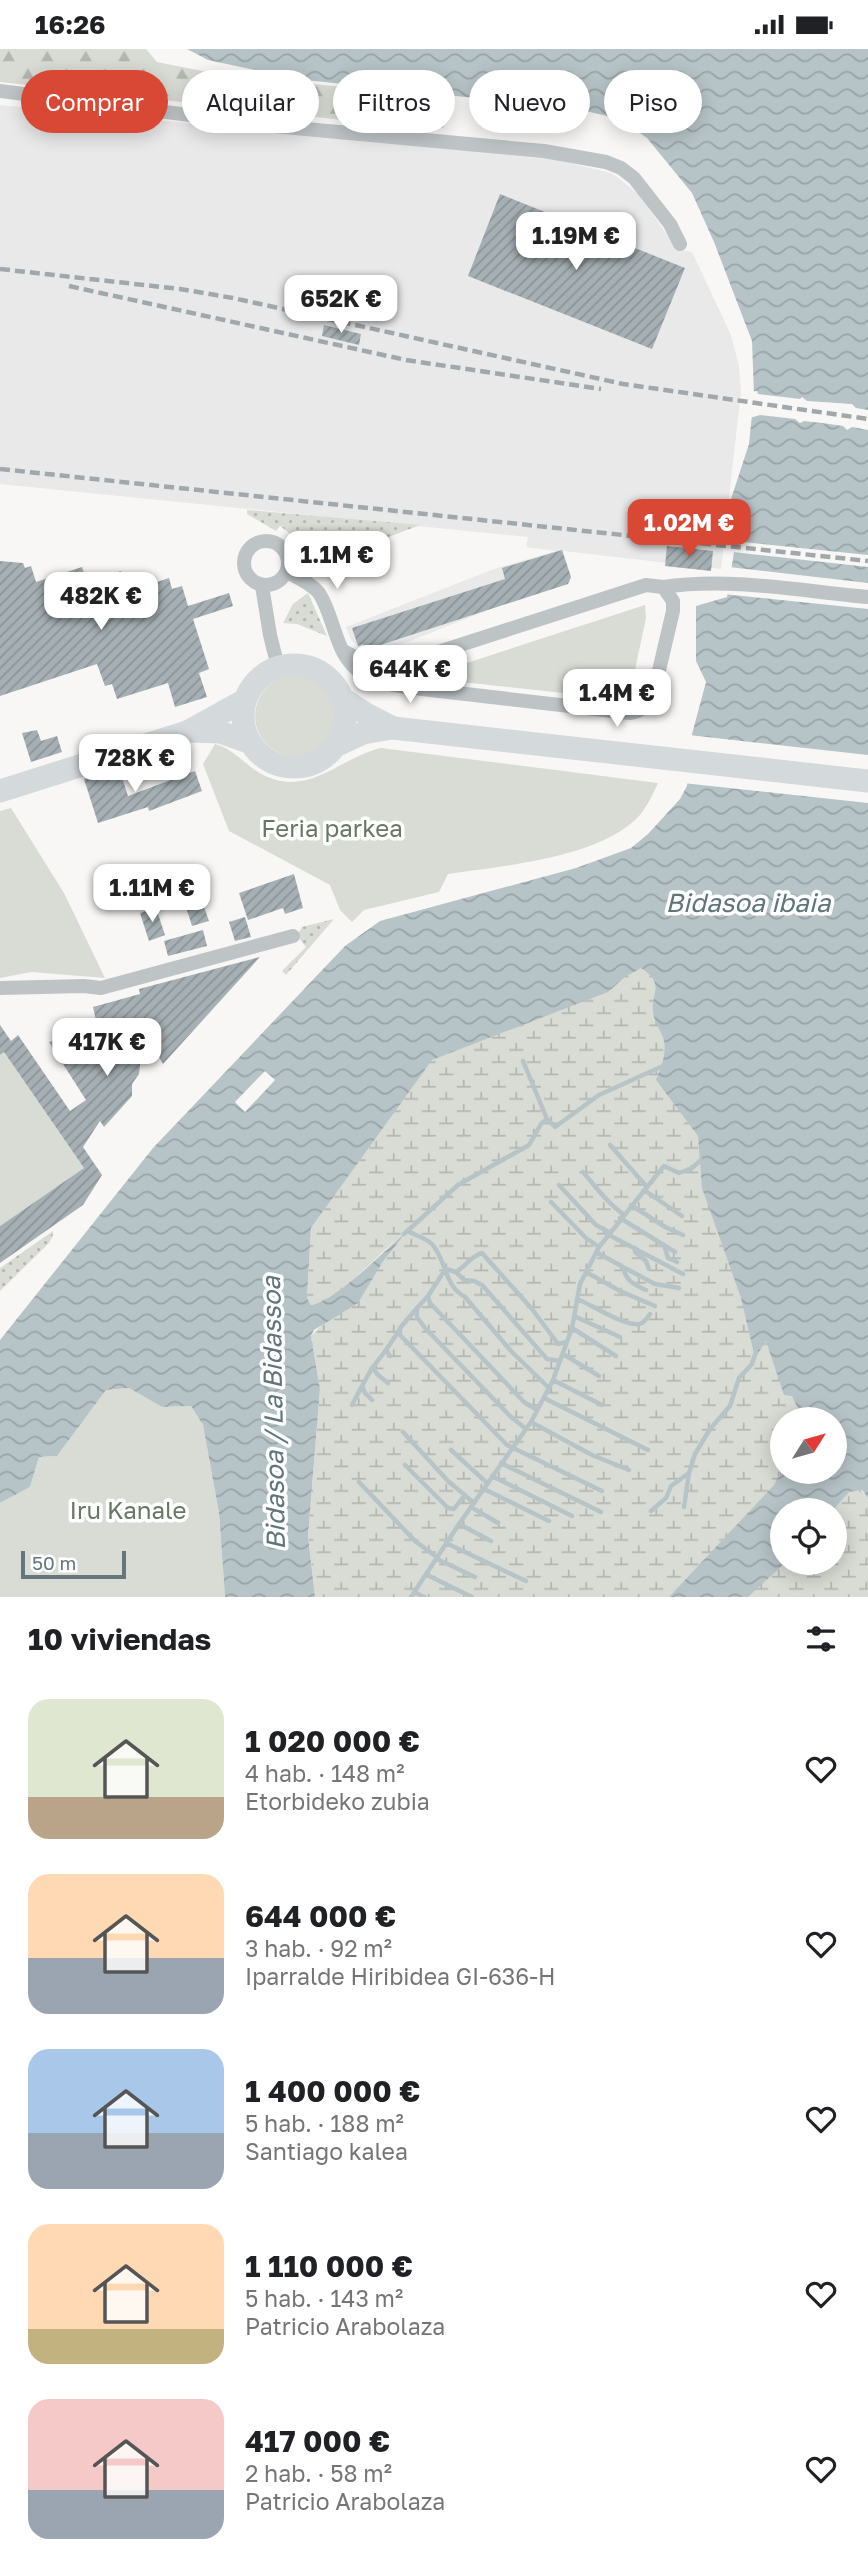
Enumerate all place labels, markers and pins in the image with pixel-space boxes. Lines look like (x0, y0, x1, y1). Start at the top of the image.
pin: 1.19M € (511, 213, 641, 272)
pin: 652K € (284, 275, 398, 335)
pin: 1.02M € (624, 499, 754, 559)
pin: 1.1M € (280, 531, 394, 591)
pin: 482K € (44, 573, 158, 632)
pin: 644K € (353, 645, 467, 705)
pin: 1.4M € (560, 669, 674, 729)
pin: 728K € (78, 735, 192, 794)
pin: 1.11M € (87, 865, 217, 924)
pin: 417K € (50, 1019, 164, 1078)

